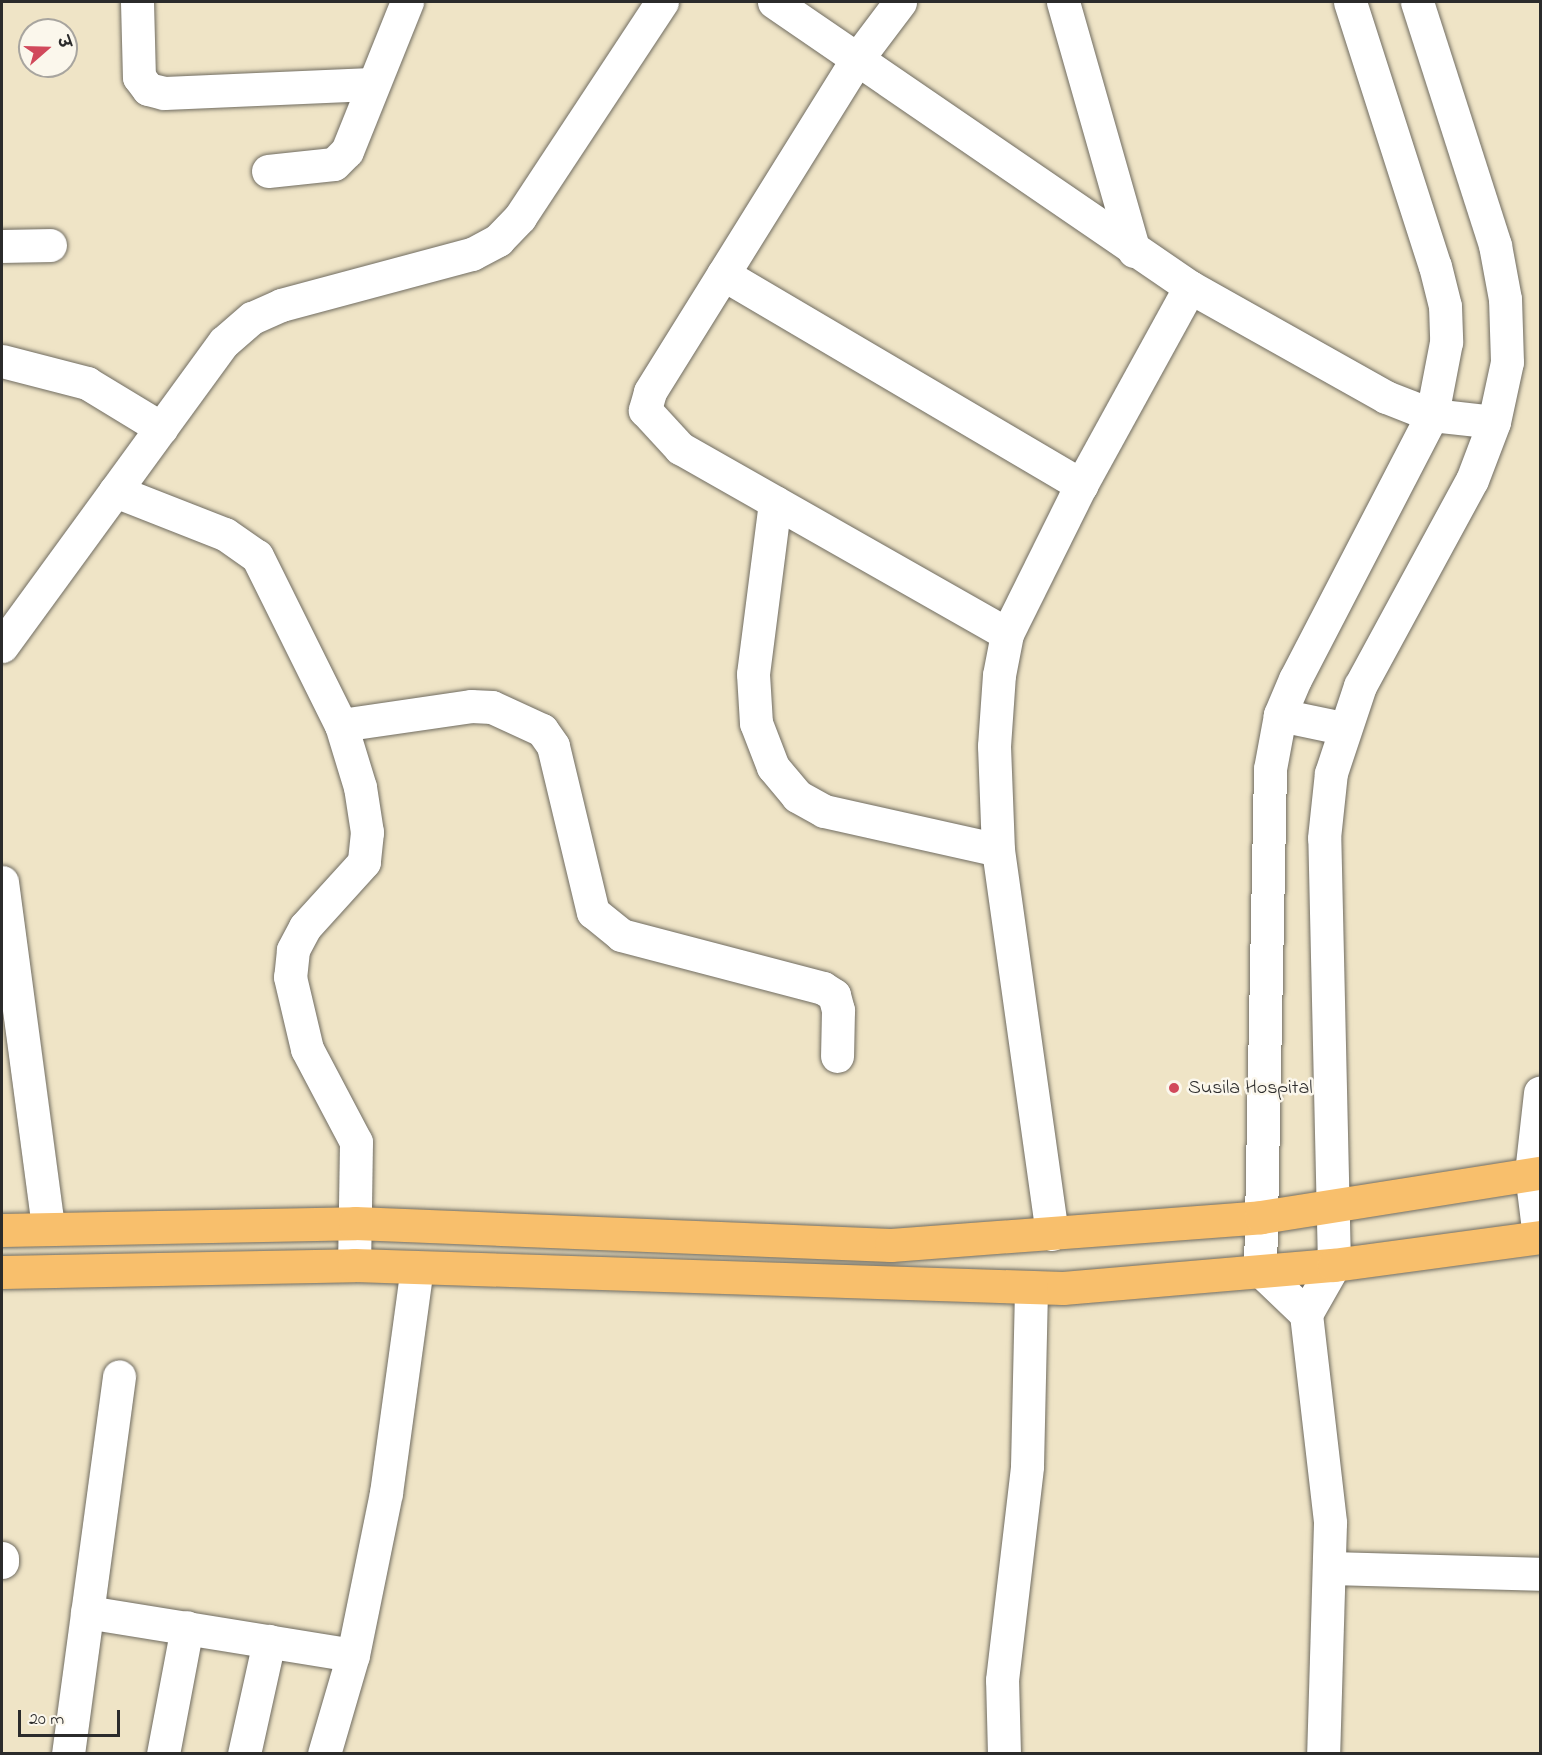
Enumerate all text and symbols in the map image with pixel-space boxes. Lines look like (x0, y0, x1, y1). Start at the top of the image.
north arrow (18, 18, 78, 78)
text: उ (50, 33, 76, 52)
place label: Susila Hospital (1188, 1076, 1313, 1100)
marker: Susila Hospital (1165, 1079, 1183, 1097)
scale bar (21, 1698, 123, 1736)
text: 20 m (29, 1707, 64, 1733)

